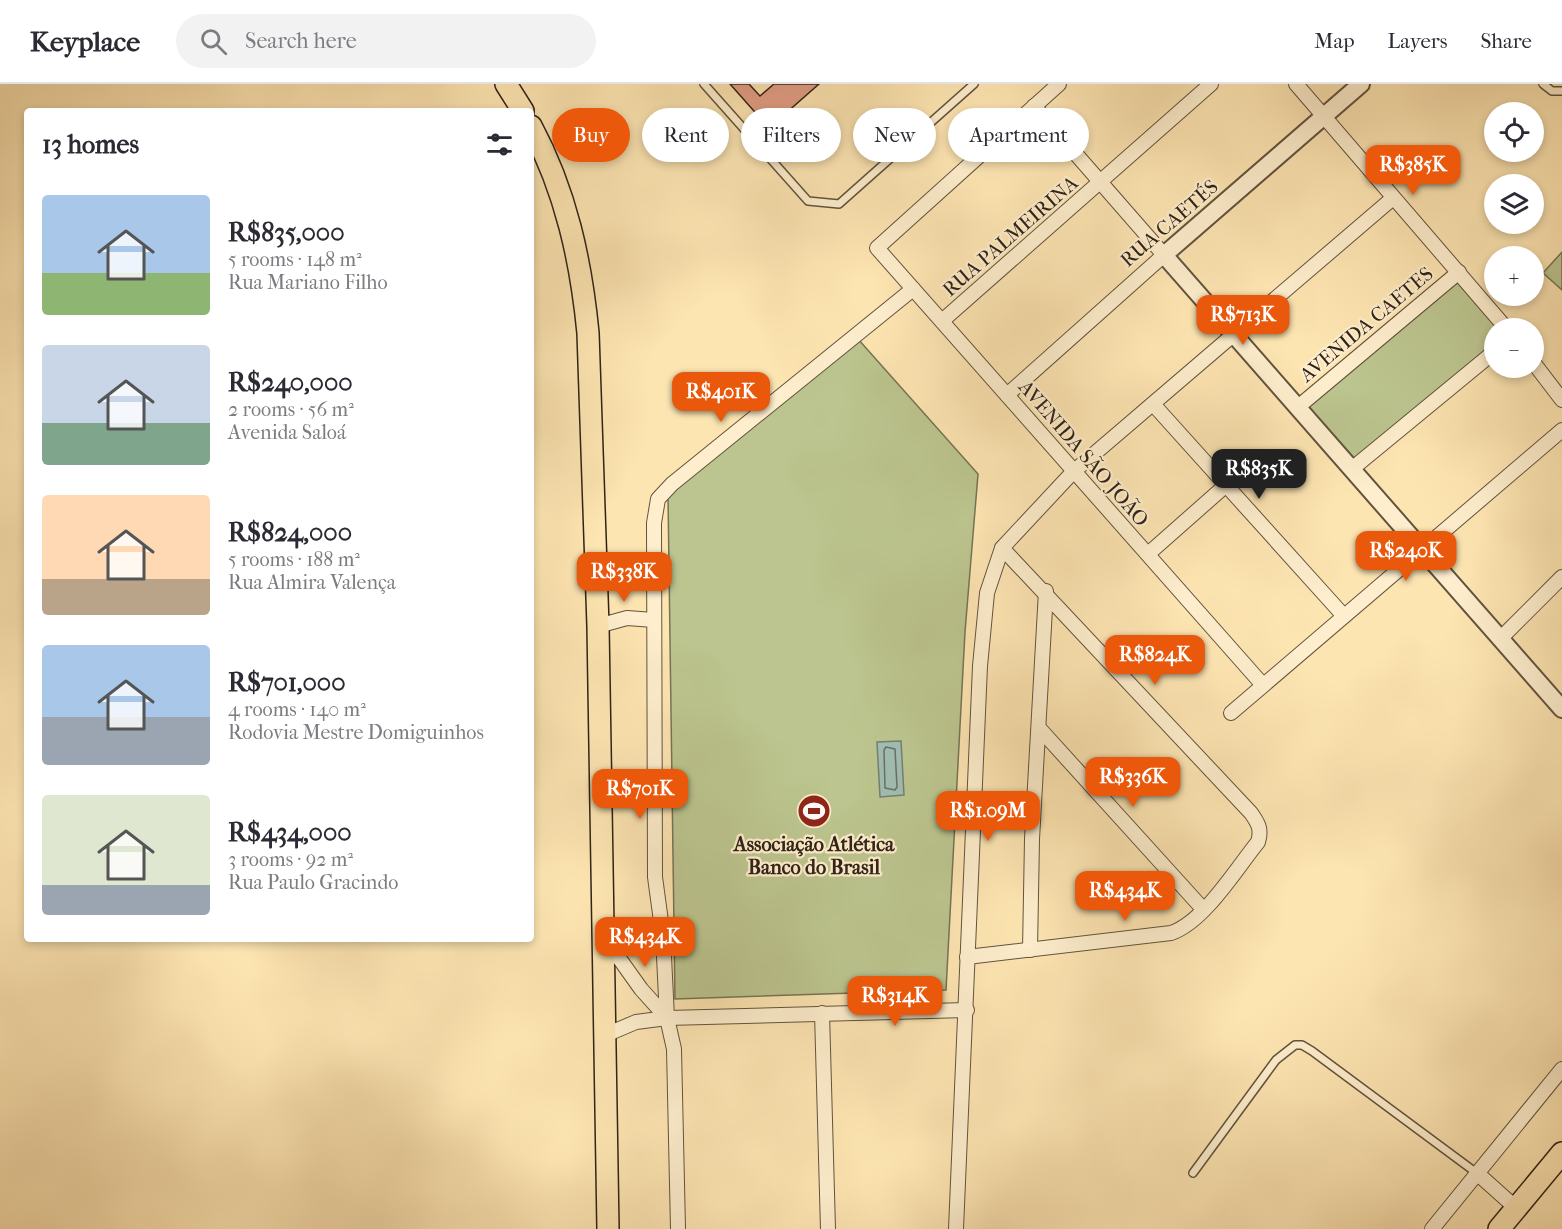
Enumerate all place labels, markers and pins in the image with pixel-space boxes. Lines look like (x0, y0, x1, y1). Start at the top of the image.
pin: R$385K (1364, 145, 1462, 196)
pin: R$713K (1194, 295, 1292, 346)
pin: R$401K (672, 372, 770, 423)
pin: R$835K (1210, 449, 1308, 500)
pin: R$240K (1357, 531, 1455, 582)
pin: R$338K (575, 552, 673, 603)
pin: R$824K (1106, 635, 1204, 686)
pin: R$336K (1084, 757, 1182, 808)
pin: R$701K (591, 769, 689, 820)
pin: R$1.09M (933, 791, 1043, 842)
sports icon: Associação Atlética Banco do Brasil (796, 793, 832, 829)
place label: Associação Atlética Banco do Brasil (732, 833, 895, 879)
pin: R$434K (1076, 871, 1174, 922)
pin: R$434K (596, 917, 694, 968)
pin: R$314K (846, 976, 944, 1027)

